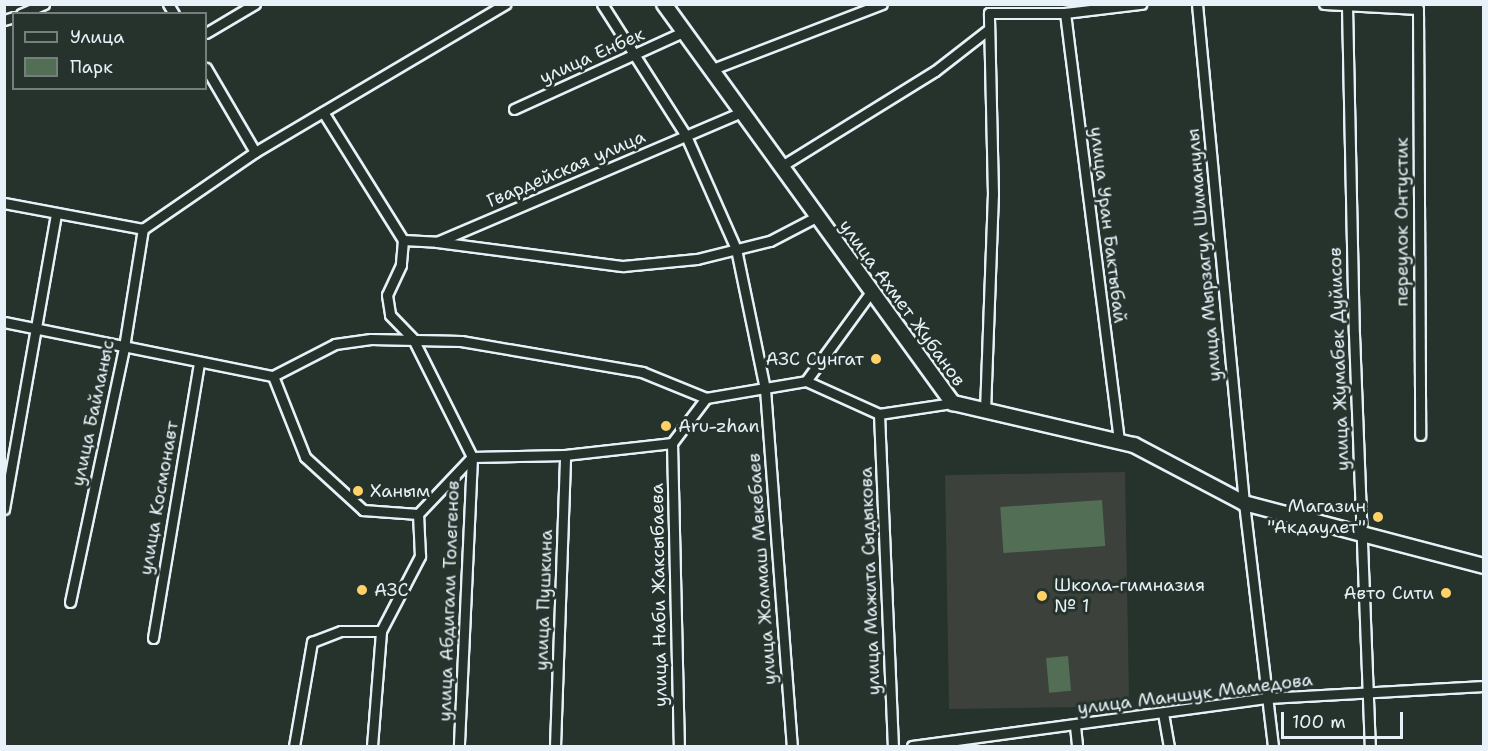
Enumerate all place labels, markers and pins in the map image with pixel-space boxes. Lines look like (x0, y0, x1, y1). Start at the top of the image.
place label: АЗС Сунгат (765, 348, 864, 370)
marker: АЗС Сунгат (869, 352, 883, 366)
place label: Aru-zhan (678, 415, 760, 437)
marker: Aru-zhan (659, 419, 673, 433)
place label: Ханым (370, 480, 430, 502)
marker: Ханым (351, 484, 365, 498)
place label: Магазин "Акдаулет" (1267, 496, 1366, 538)
marker: Магазин "Акдаулет" (1371, 510, 1385, 524)
place label: Школа-гимназия № 1 (1054, 575, 1205, 618)
place label: АЗС (374, 579, 409, 601)
place label: Авто Сити (1343, 582, 1434, 604)
marker: АЗС (355, 583, 369, 597)
marker: Авто Сити (1439, 586, 1453, 600)
marker: Школа-гимназия № 1 (1035, 589, 1049, 603)

